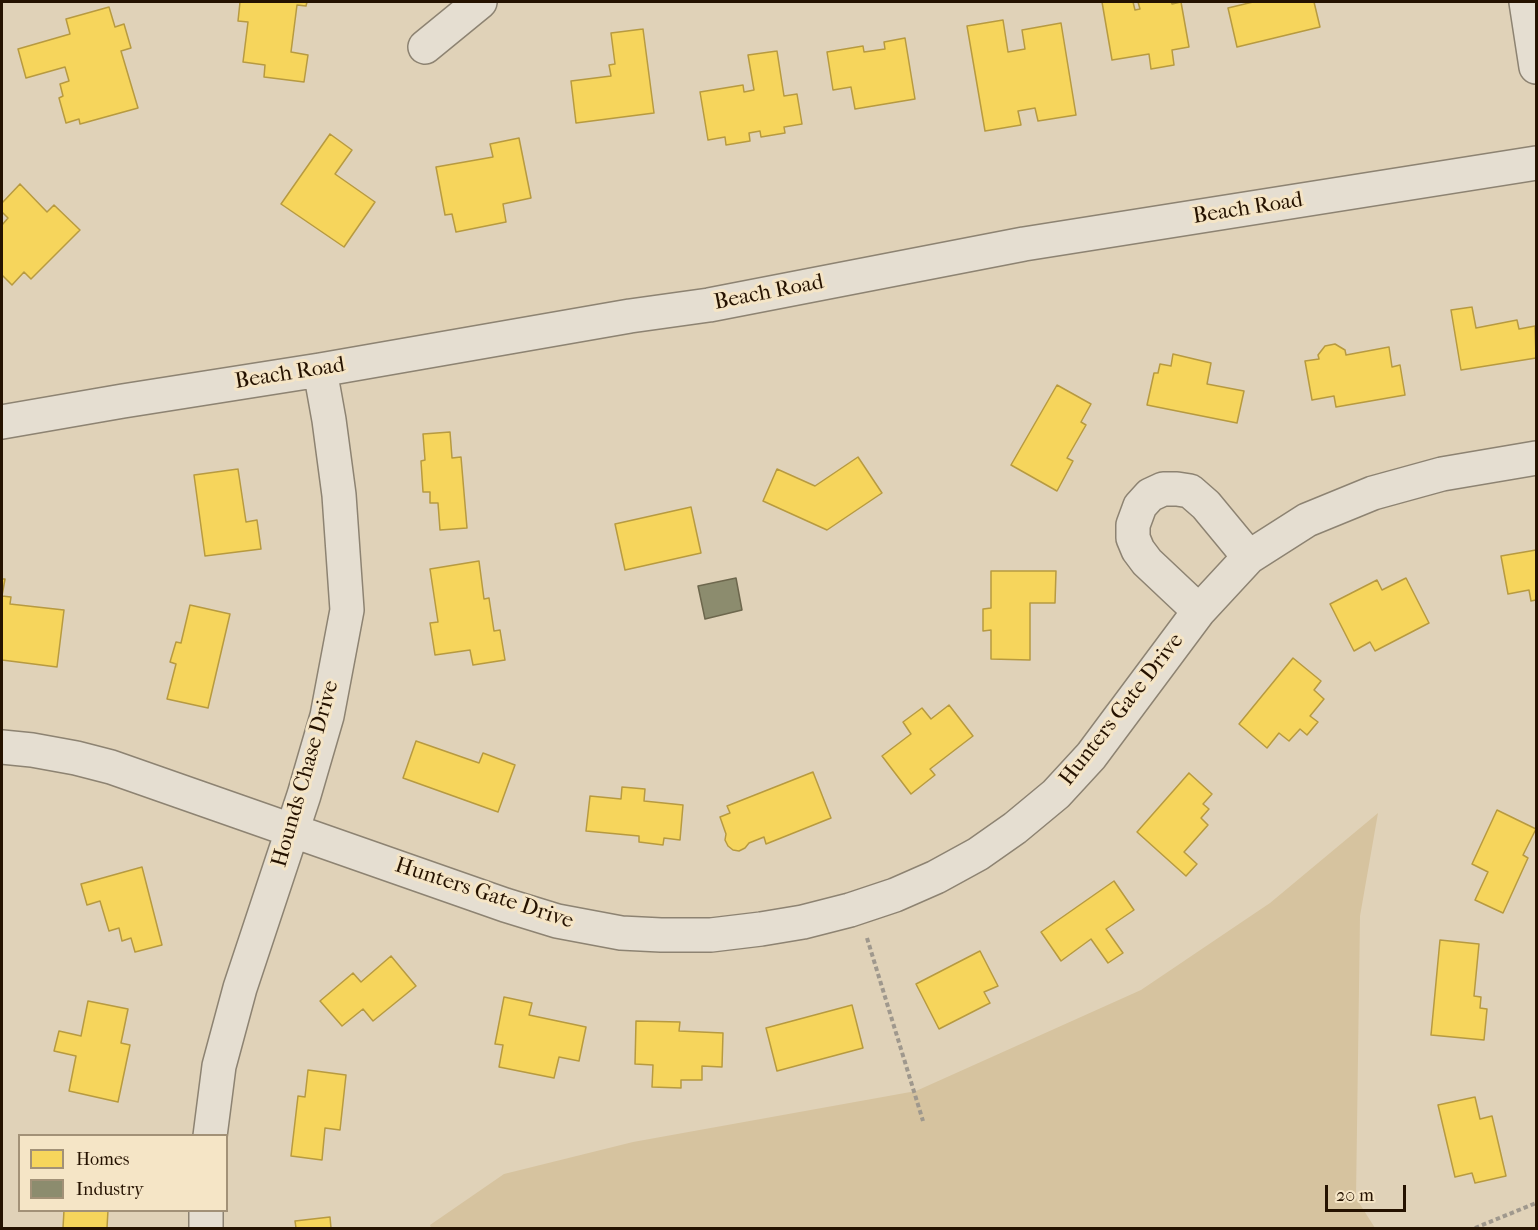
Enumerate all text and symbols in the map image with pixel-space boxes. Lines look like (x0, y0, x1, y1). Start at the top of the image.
street label: Beach Road (1191, 187, 1305, 231)
street label: Beach Road (712, 269, 826, 317)
street label: Beach Road (233, 352, 347, 396)
street label: Hunters Gate Drive (1054, 629, 1190, 791)
street label: Hounds Chase Drive (267, 678, 345, 870)
street label: Hunters Gate Drive (391, 853, 577, 935)
legend (18, 1134, 228, 1212)
text: Homes (76, 1149, 130, 1170)
scale bar (1328, 1173, 1409, 1211)
text: Industry (76, 1179, 144, 1200)
text: 20 m (1336, 1185, 1374, 1206)

